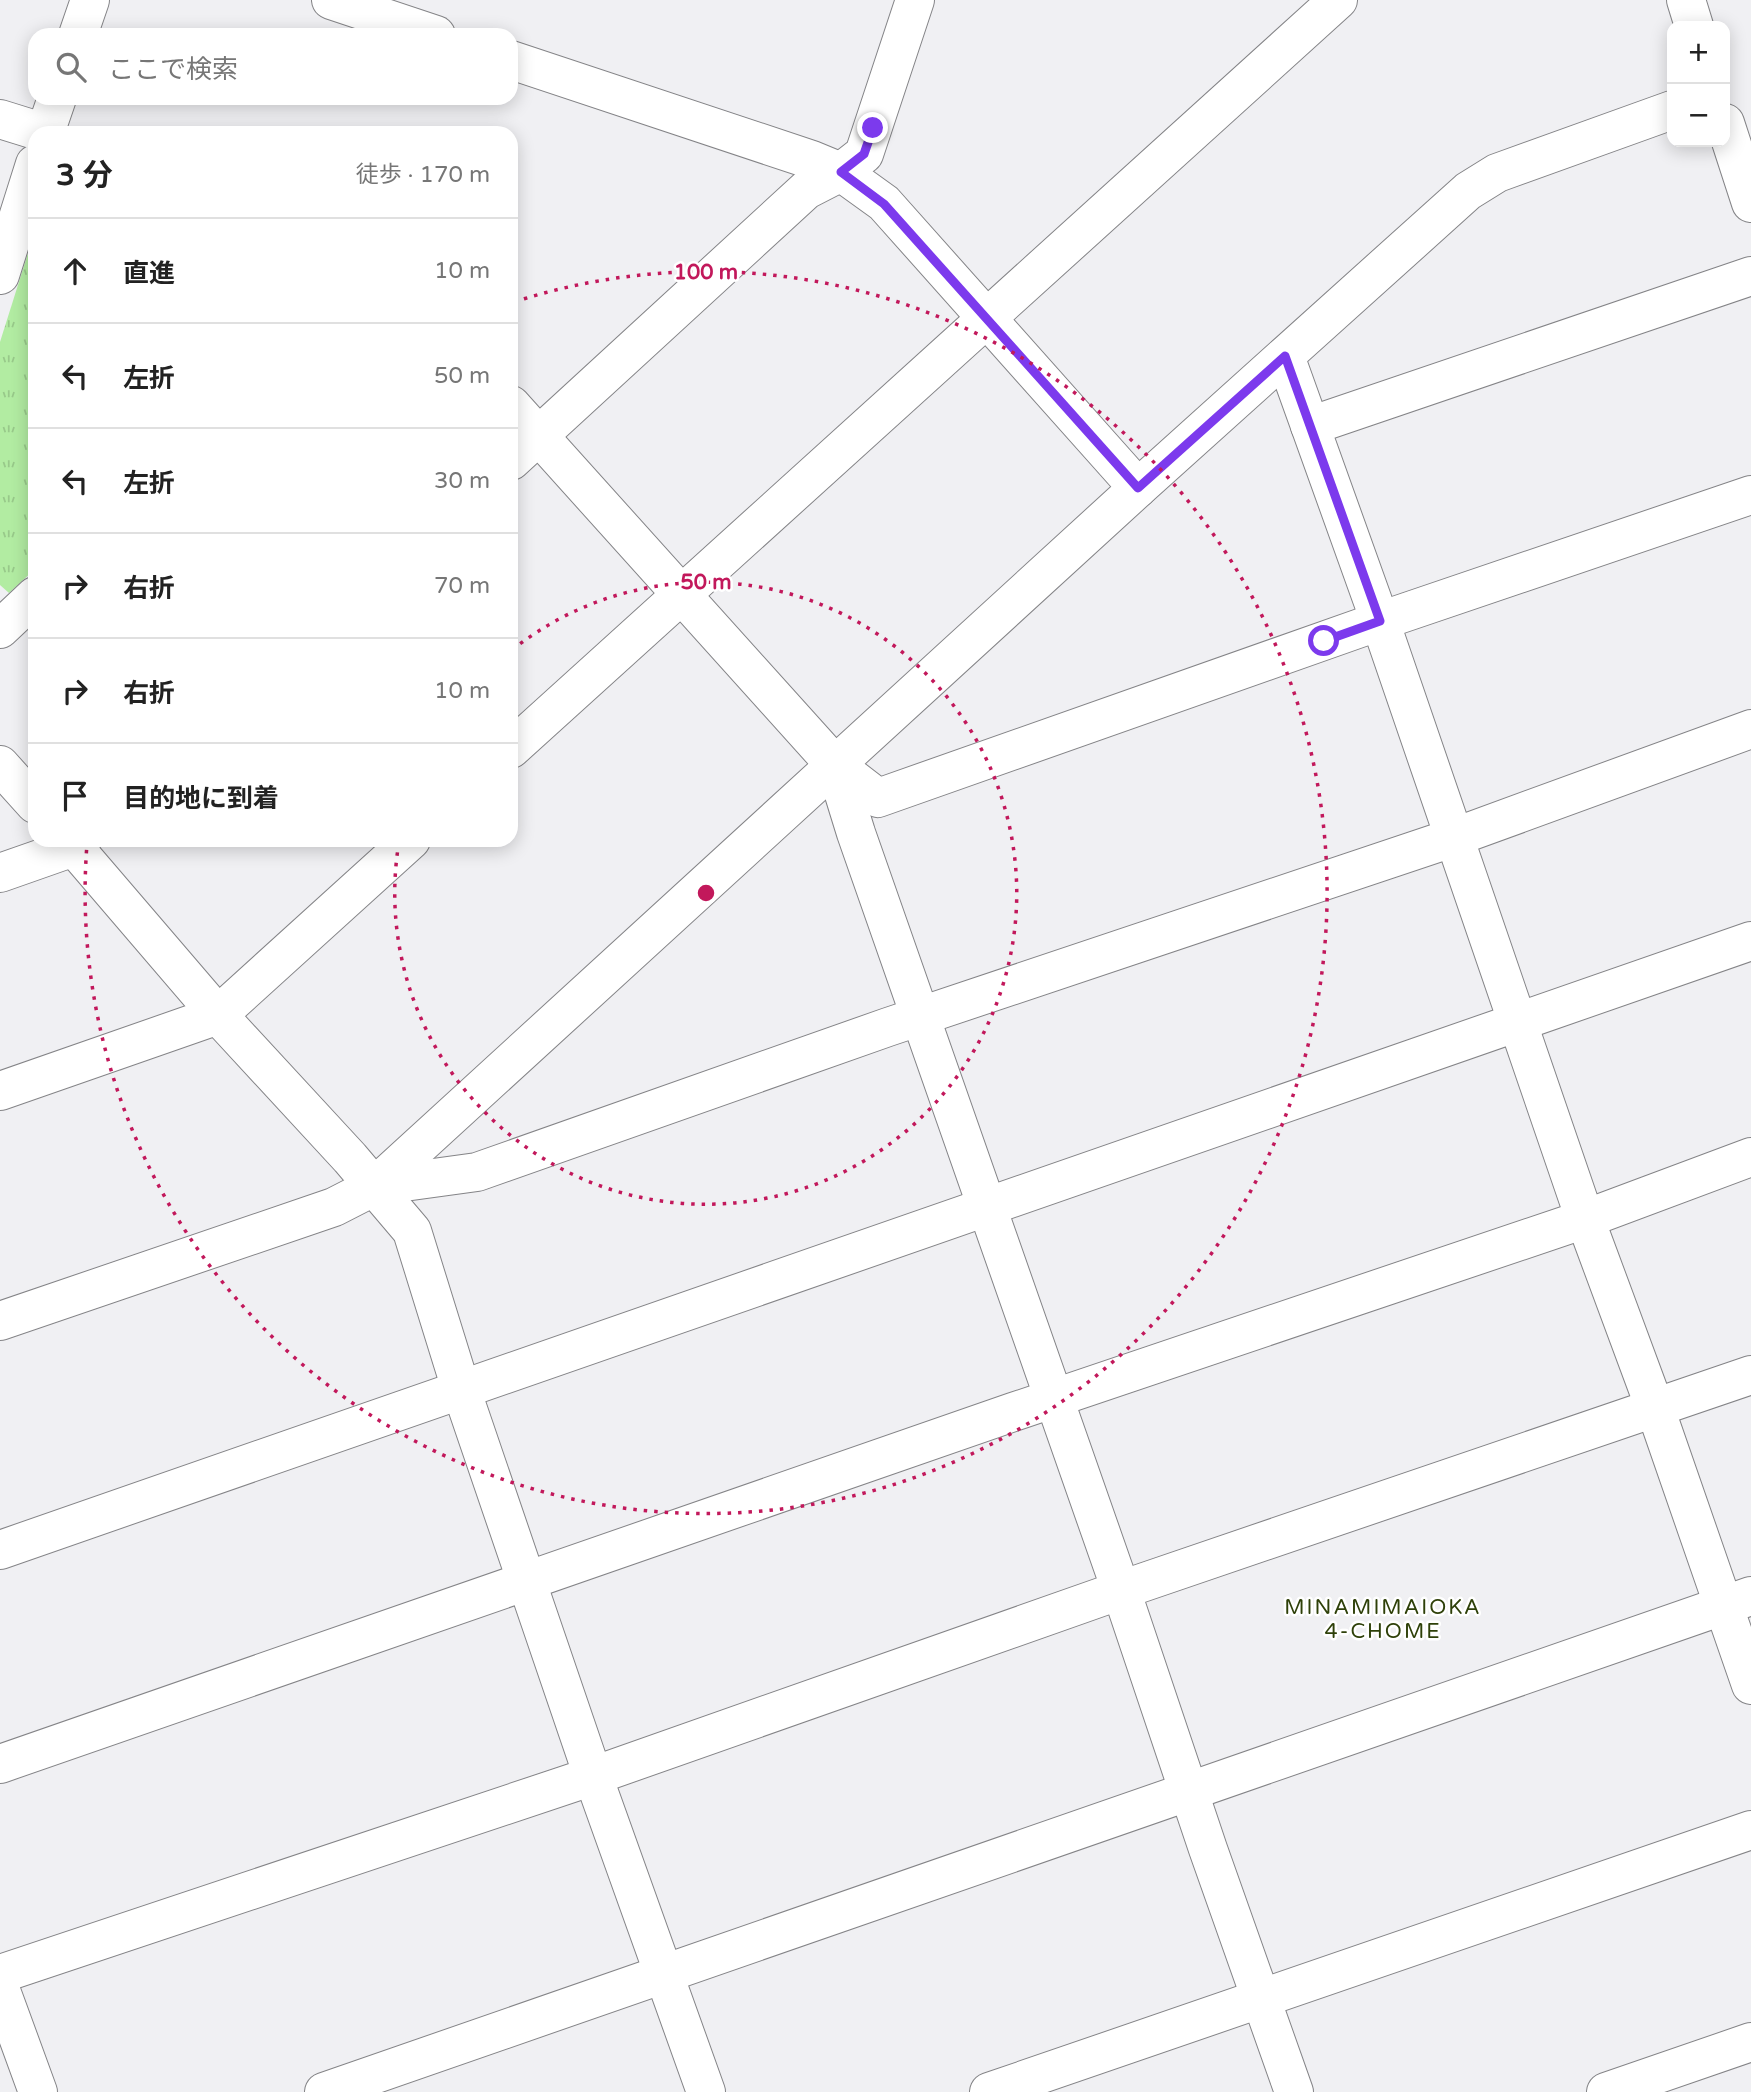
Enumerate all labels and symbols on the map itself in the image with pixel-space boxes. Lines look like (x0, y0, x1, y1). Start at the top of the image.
route end (857, 112, 888, 143)
text: 100 m (674, 260, 738, 285)
text: 50 m (680, 570, 732, 595)
route start (1308, 625, 1339, 656)
centre of rings (694, 881, 718, 905)
district label: MINAMIMAIOKA 4-CHOME (1284, 1595, 1482, 1644)

